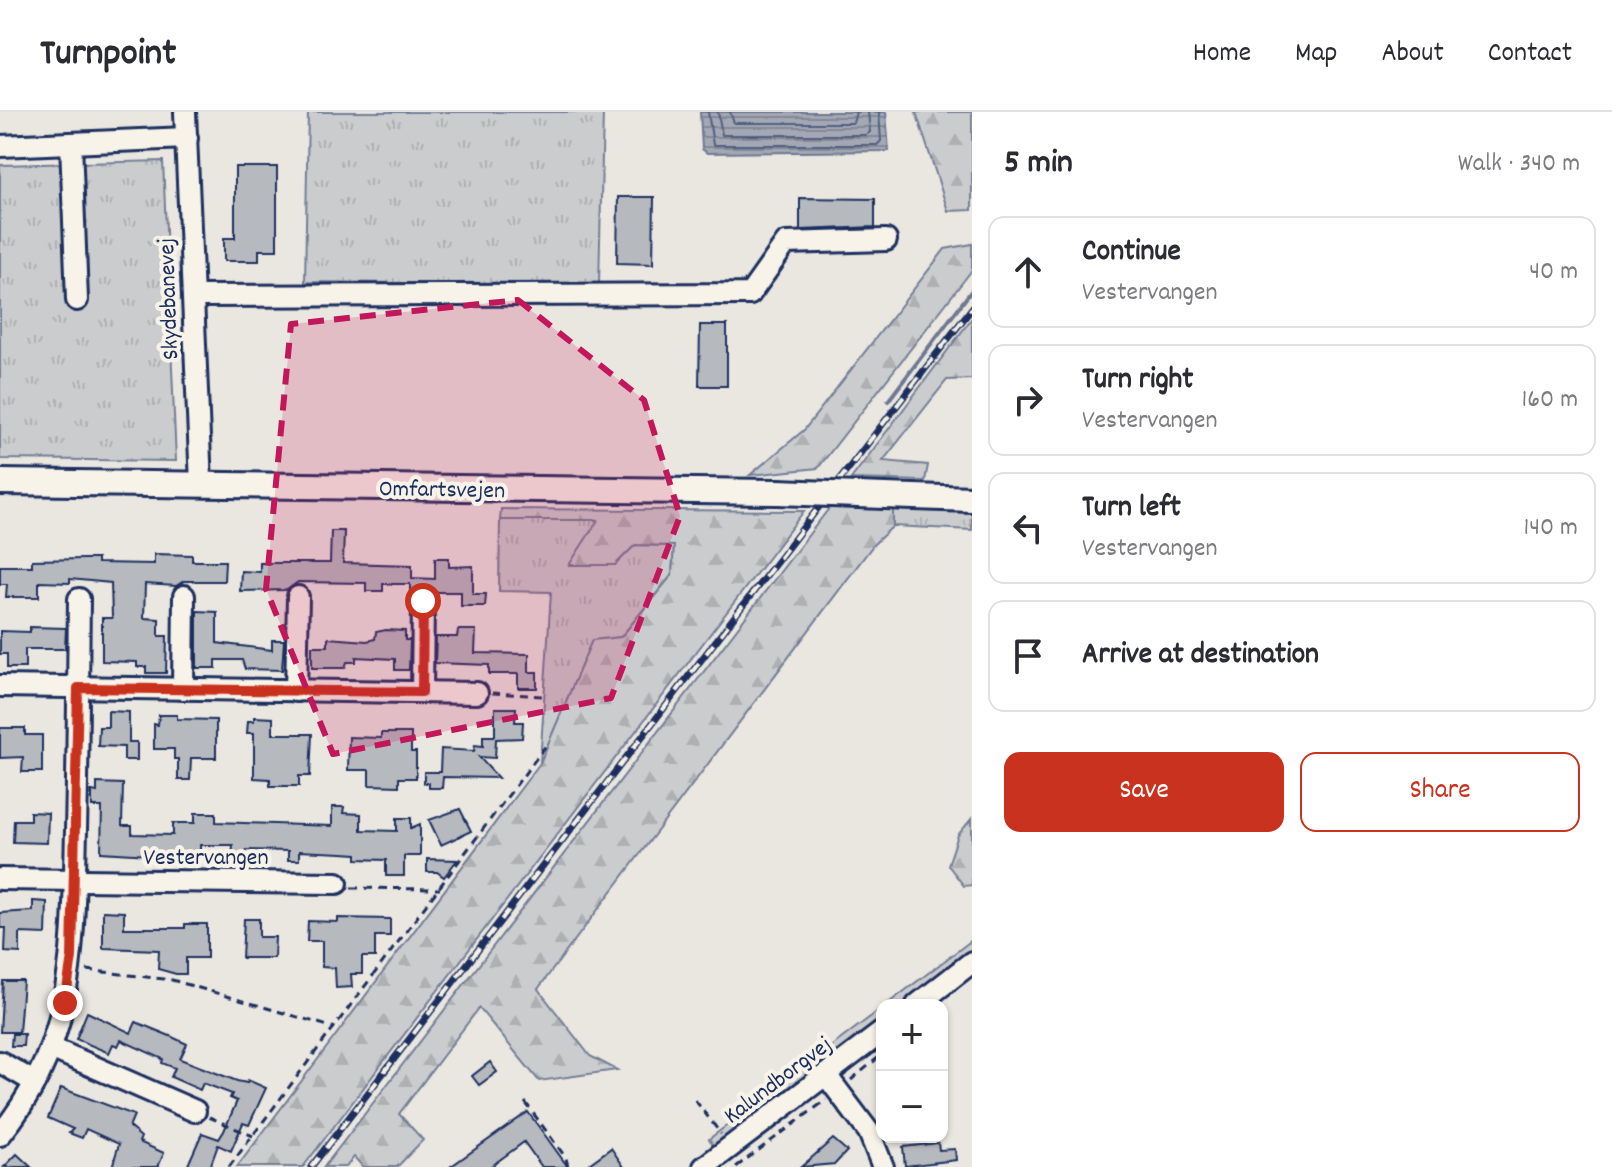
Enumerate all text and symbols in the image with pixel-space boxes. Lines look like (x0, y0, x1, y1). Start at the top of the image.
text: Turnpoint (40, 28, 176, 83)
text: Home (1193, 35, 1251, 75)
text: Map (1295, 35, 1337, 75)
text: About (1381, 35, 1444, 75)
text: Contact (1488, 35, 1572, 75)
text: 5 min (1004, 140, 1073, 189)
text: Walk · 340 m (1458, 146, 1580, 183)
text: Continue (1082, 232, 1181, 275)
street label: Skydebanevej (151, 237, 189, 361)
icon: ahead (1006, 250, 1050, 294)
text: 40 m (1529, 254, 1578, 291)
text: Vestervangen (1082, 275, 1217, 312)
text: Turn right (1082, 360, 1193, 403)
icon: right (1006, 378, 1050, 422)
text: 160 m (1522, 382, 1578, 419)
text: Vestervangen (1082, 403, 1217, 440)
street label: Omfartsvejen (378, 473, 505, 509)
text: Turn left (1082, 488, 1181, 531)
icon: left (1006, 506, 1050, 550)
text: 140 m (1524, 510, 1578, 547)
text: Vestervangen (1082, 531, 1217, 568)
route start (405, 583, 441, 619)
icon: arrive (1006, 634, 1050, 678)
text: Arrive at destination (1082, 635, 1319, 678)
button: Save (1004, 752, 1284, 832)
button: Share (1300, 752, 1580, 832)
street label: Vestervangen (143, 842, 269, 876)
route end (47, 985, 83, 1021)
map controls (876, 999, 948, 1143)
button: + (876, 999, 948, 1071)
street label: Kalundborgvej (717, 1029, 840, 1134)
button: − (876, 1071, 948, 1143)

